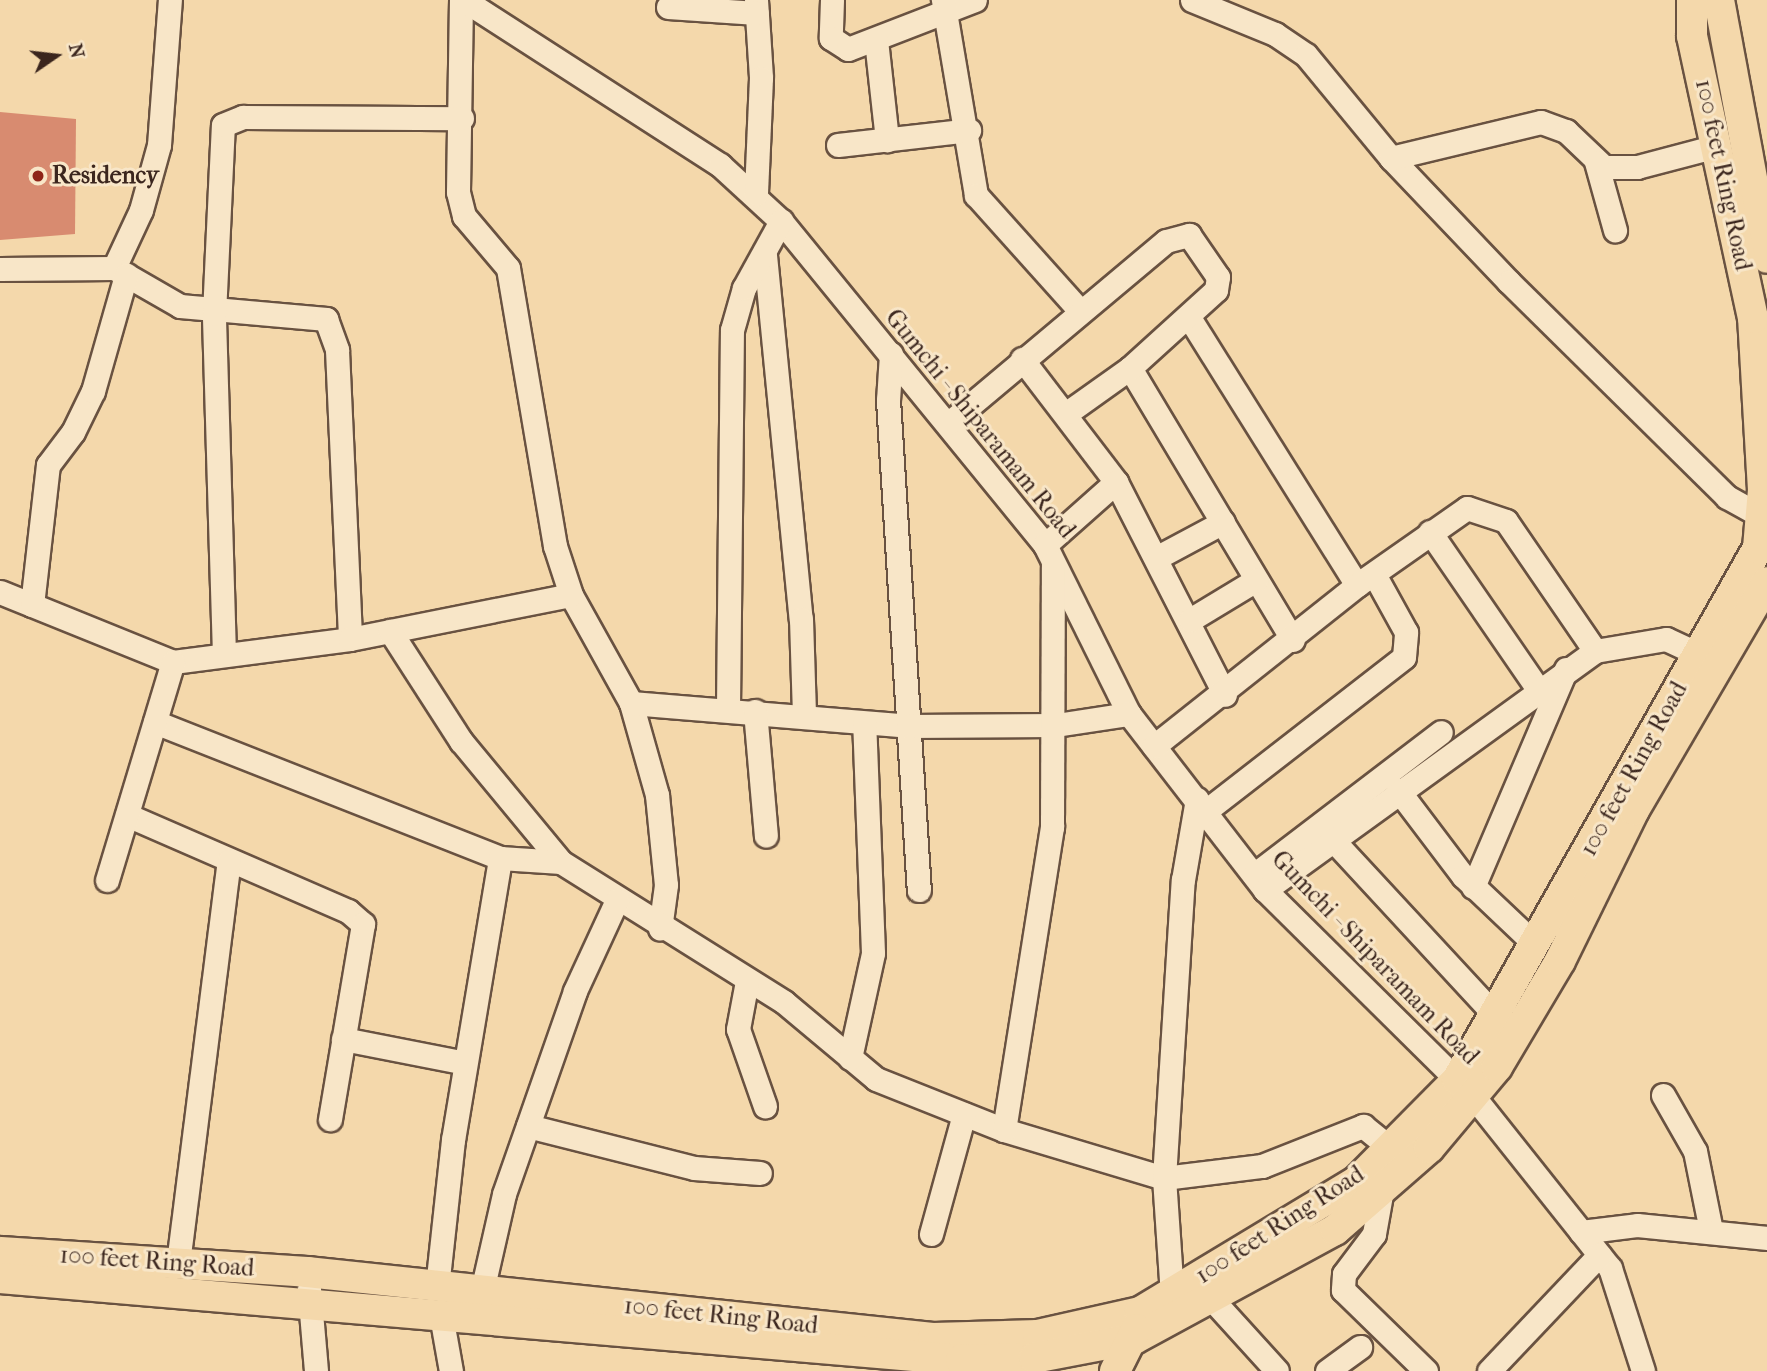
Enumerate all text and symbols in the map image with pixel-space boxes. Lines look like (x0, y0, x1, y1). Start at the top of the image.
north arrow (21, 21, 91, 91)
text: N (64, 41, 89, 61)
street label: 100 feet Ring Road (1689, 77, 1757, 273)
place label: Residency (52, 162, 159, 190)
marker: Residency (30, 168, 46, 184)
street label: Gumchi - Shiparamam Road (879, 304, 1081, 544)
street label: 100 feet Ring Road (1574, 677, 1694, 861)
street label: Gumchi - Shiparamam Road (1265, 845, 1485, 1071)
street label: 100 feet Ring Road (1190, 1160, 1370, 1290)
street label: 100 feet Ring Road (59, 1241, 255, 1283)
street label: 100 feet Ring Road (623, 1291, 819, 1341)

